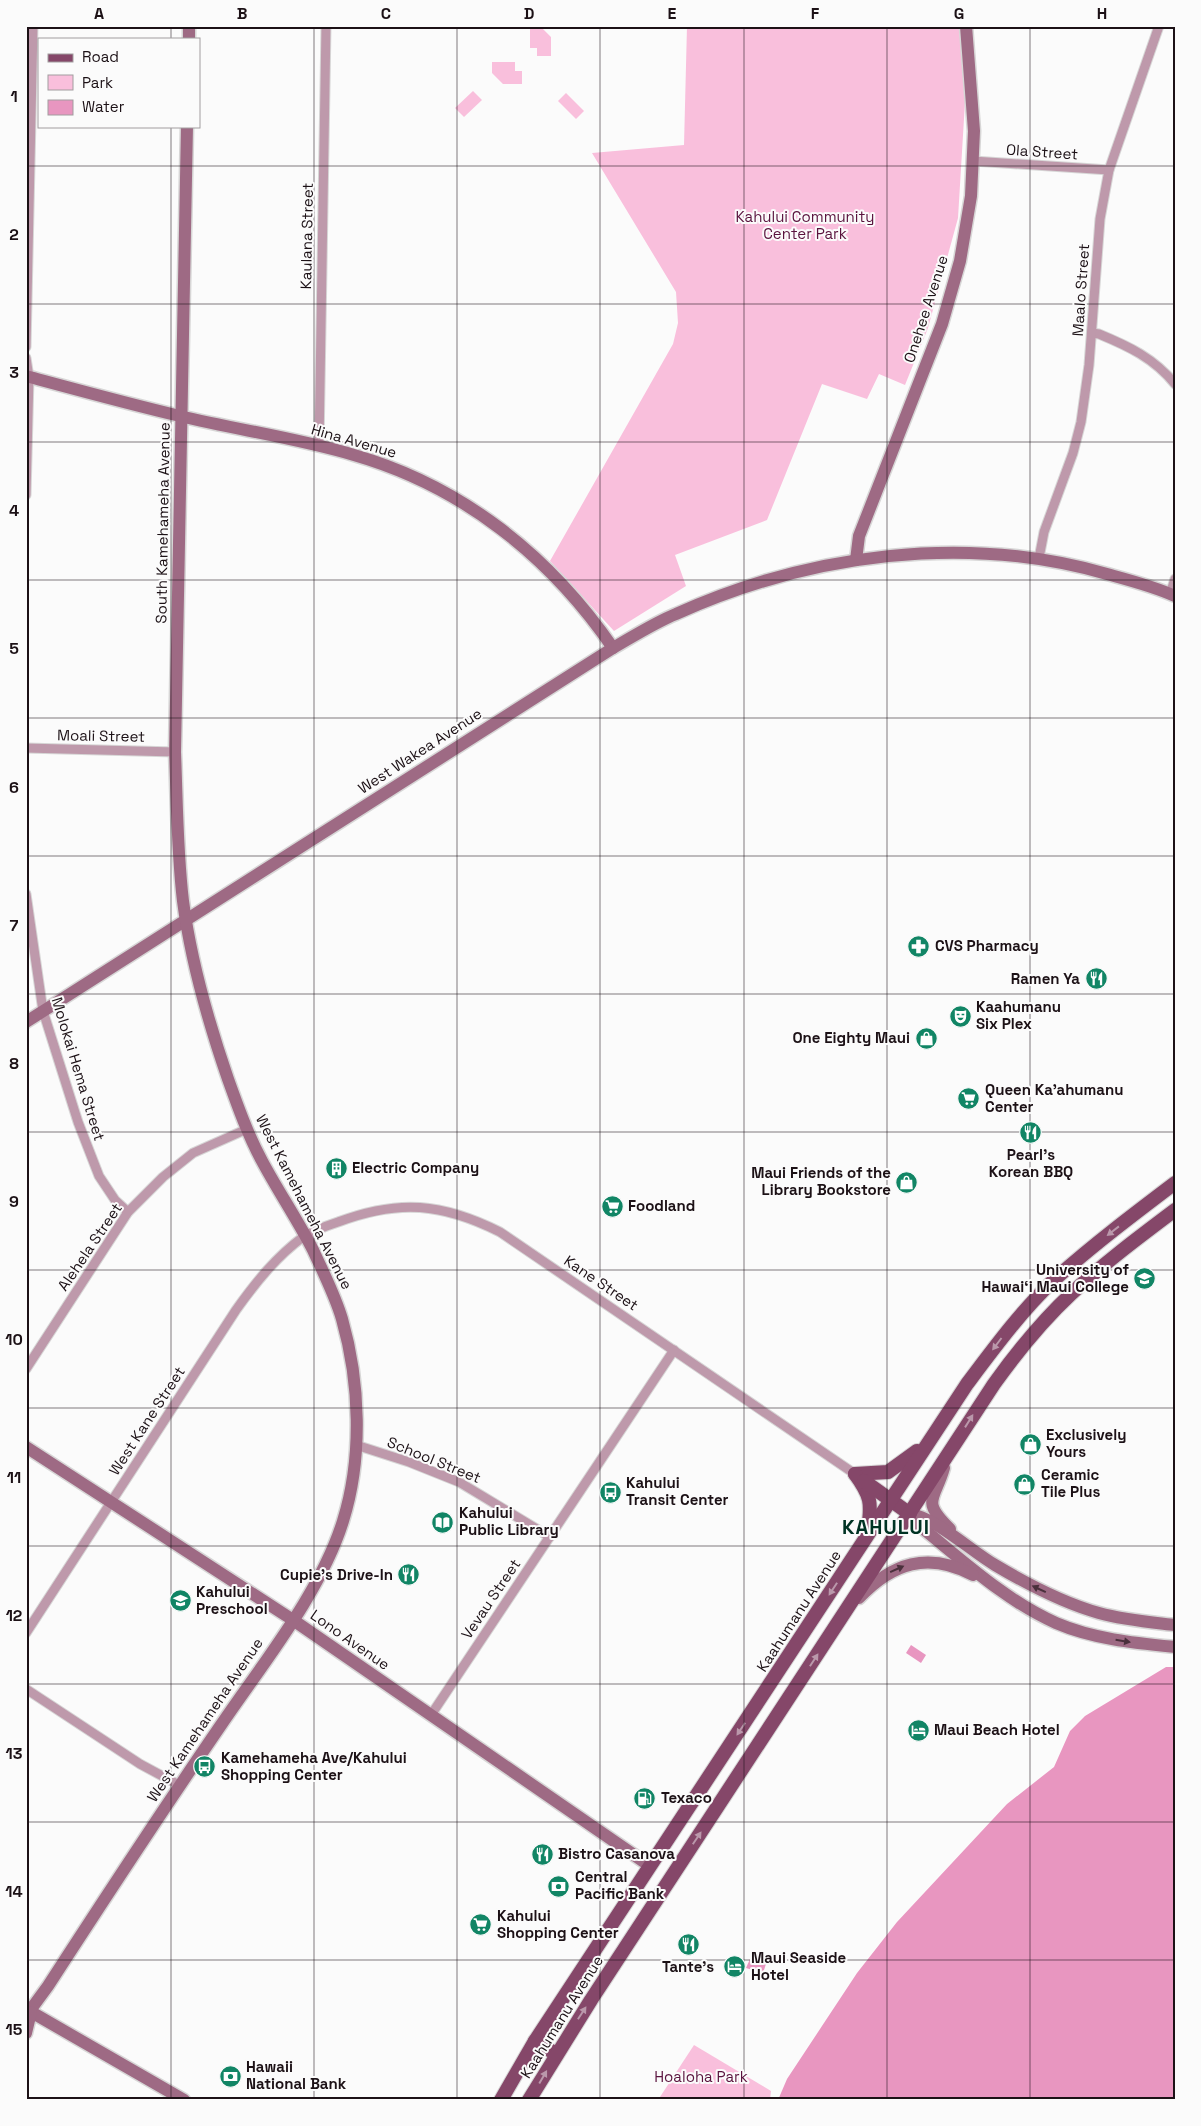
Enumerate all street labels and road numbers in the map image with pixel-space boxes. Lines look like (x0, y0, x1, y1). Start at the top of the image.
street label: Ola Street (1005, 140, 1079, 163)
street label: Kaulana Street (296, 182, 317, 289)
street label: Maalo Street (1068, 243, 1093, 337)
street label: Onehee Avenue (899, 253, 952, 365)
street label: Hina Avenue (309, 419, 399, 462)
street label: South Kamehameha Avenue (151, 422, 174, 624)
street label: West Wakea Avenue (354, 703, 485, 798)
street label: Moali Street (57, 725, 145, 746)
street label: Molokai Hema Street (48, 995, 109, 1143)
street label: West Kamehameha Avenue (252, 1111, 357, 1293)
street label: Alehela Street (53, 1199, 126, 1294)
street label: Kane Street (561, 1251, 642, 1314)
street label: West Kane Street (104, 1363, 189, 1479)
street label: School Street (385, 1432, 484, 1487)
street label: Kaahumanu Avenue (752, 1546, 845, 1675)
street label: Vevau Street (457, 1555, 524, 1642)
street label: Lono Avenue (307, 1605, 394, 1674)
street label: West Kamehameha Avenue (142, 1634, 267, 1805)
street label: Kaahumanu Avenue (516, 1952, 607, 2082)

